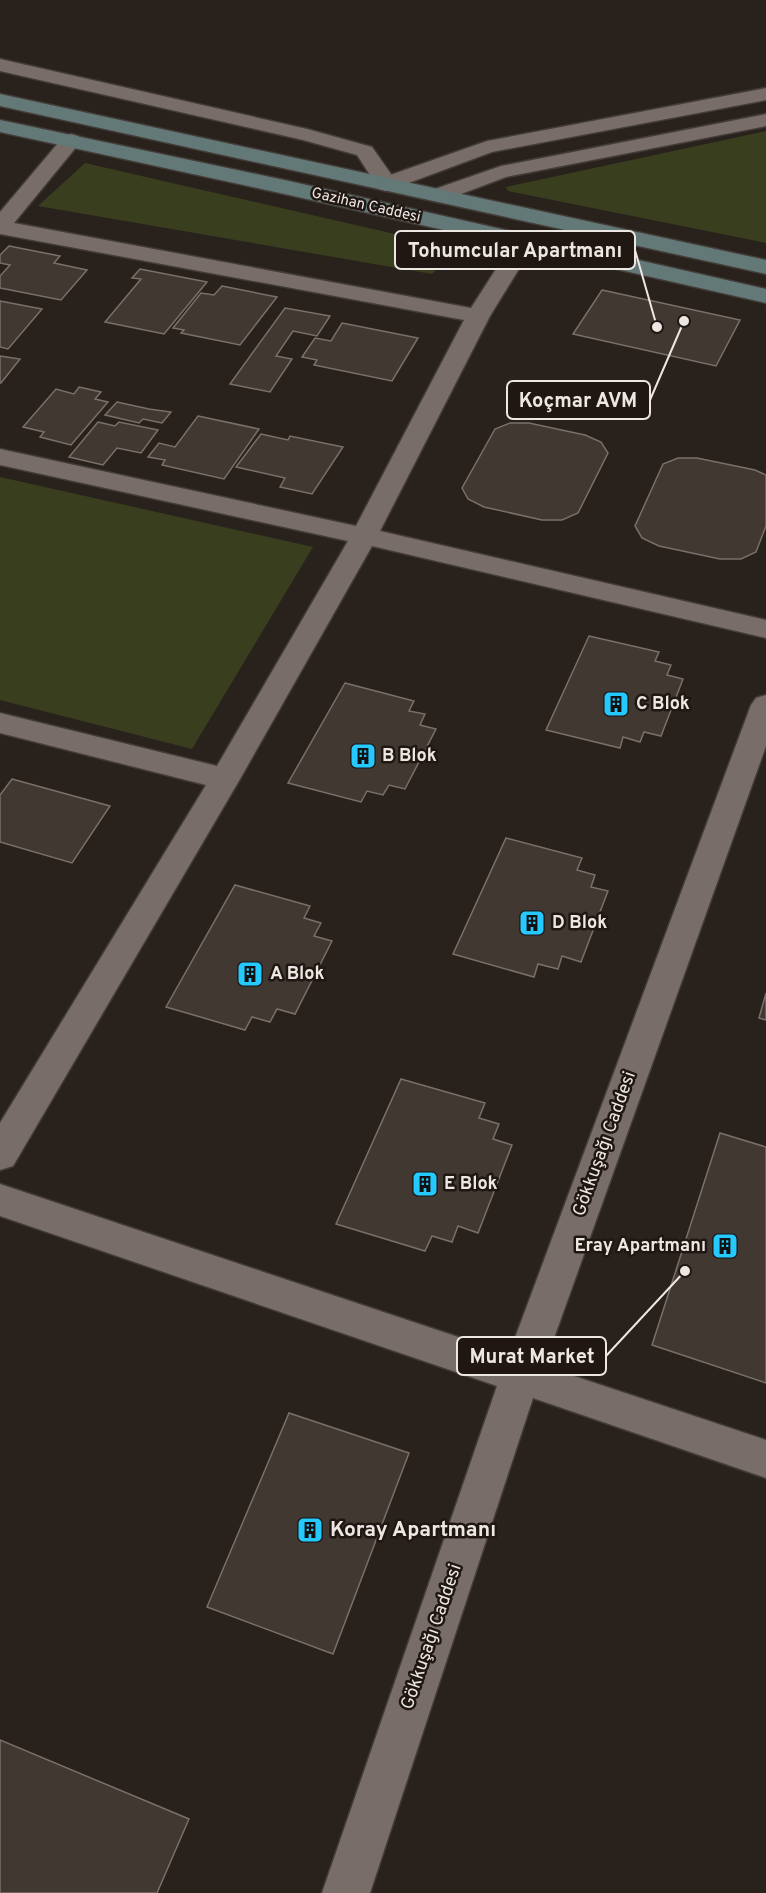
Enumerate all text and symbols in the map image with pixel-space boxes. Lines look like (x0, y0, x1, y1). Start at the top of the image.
street label: Gazihan Caddesi (309, 184, 423, 228)
callout: Tohumcular Apartmanı (395, 231, 635, 269)
text: Tohumcular Apartmanı (408, 239, 622, 265)
callout: Koçmar AVM (507, 381, 650, 419)
text: Koçmar AVM (519, 389, 637, 415)
building icon: C Blok (601, 689, 631, 719)
place label: C Blok (636, 693, 690, 716)
building icon: B Blok (348, 741, 378, 771)
place label: B Blok (382, 745, 437, 768)
building icon: D Blok (517, 908, 547, 938)
place label: D Blok (552, 912, 607, 935)
building icon: A Blok (235, 959, 265, 989)
place label: A Blok (270, 963, 325, 986)
street label: Gökkuşağı Caddesi (568, 1068, 642, 1220)
building icon: E Blok (410, 1169, 440, 1199)
place label: E Blok (444, 1173, 498, 1196)
building icon: Eray Apartmanı (710, 1231, 740, 1261)
place label: Eray Apartmanı (574, 1235, 706, 1258)
callout: Murat Market (457, 1337, 606, 1375)
text: Murat Market (469, 1345, 595, 1371)
building icon: Koray Apartmanı (295, 1515, 325, 1545)
place label: Koray Apartmanı (330, 1517, 496, 1544)
street label: Gökkuşağı Caddesi (396, 1561, 468, 1713)

